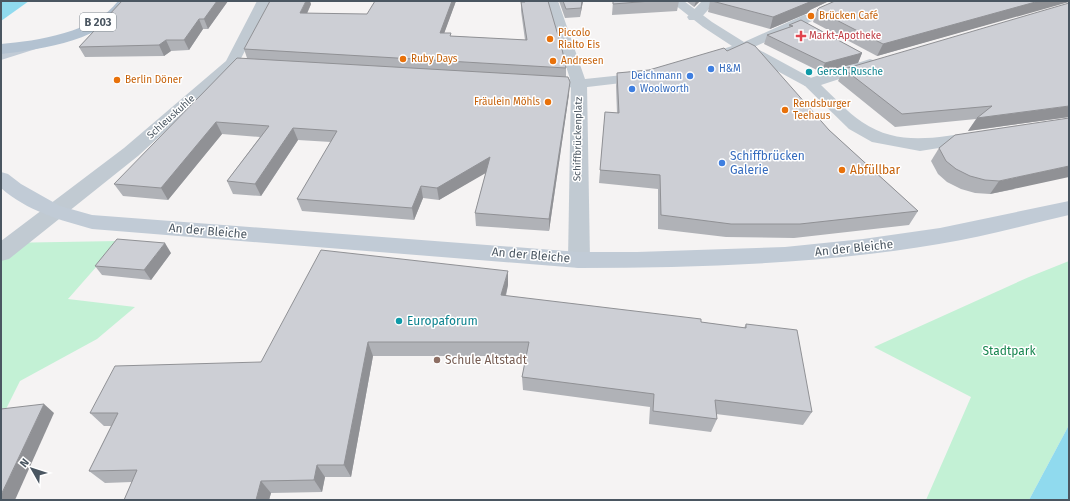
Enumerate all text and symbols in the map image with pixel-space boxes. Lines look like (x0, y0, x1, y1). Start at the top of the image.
place label: Brücken Café (819, 10, 878, 22)
marker: Brücken Café (806, 11, 816, 21)
road number: B 203 (80, 13, 116, 31)
place label: Piccolo Rialto Eis (558, 27, 600, 51)
place label: Markt-Apotheke (809, 30, 881, 42)
marker: Markt-Apotheke (796, 31, 806, 41)
marker: Piccolo Rialto Eis (545, 34, 555, 44)
place label: Ruby Days (411, 53, 458, 65)
marker: Ruby Days (398, 54, 408, 64)
place label: Andresen (561, 55, 604, 67)
marker: Andresen (548, 56, 558, 66)
place label: H&M (719, 63, 741, 75)
marker: H&M (706, 64, 716, 74)
place label: Gersch Rusche (817, 66, 883, 78)
marker: Gersch Rusche (804, 67, 814, 77)
place label: Deichmann (631, 70, 682, 82)
marker: Deichmann (685, 71, 695, 81)
place label: Berlin Döner (125, 74, 182, 86)
marker: Berlin Döner (112, 75, 122, 85)
place label: Woolworth (640, 83, 689, 95)
marker: Woolworth (627, 84, 637, 94)
street label: Schleuskuhle (145, 92, 197, 142)
place label: Fräulein Möhls (474, 96, 540, 108)
street label: Schiffbrückenplatz (571, 96, 585, 181)
marker: Fräulein Möhls (543, 97, 553, 107)
place label: Rendsburger Teehaus (793, 98, 851, 122)
marker: Rendsburger Teehaus (780, 105, 790, 115)
place label: Schiffbrücken Galerie (730, 149, 805, 177)
marker: Schiffbrücken Galerie (717, 158, 727, 168)
place label: Abfüllbar (850, 163, 901, 177)
marker: Abfüllbar (837, 165, 847, 175)
street label: An der Bleiche (168, 221, 248, 241)
street label: An der Bleiche (814, 237, 894, 259)
street label: An der Bleiche (491, 245, 571, 265)
place label: Europaforum (407, 314, 478, 328)
marker: Europaforum (394, 316, 404, 326)
park label: Stadtpark (982, 344, 1036, 358)
place label: Schule Altstadt (445, 353, 528, 367)
marker: Schule Altstadt (432, 355, 442, 365)
north arrow (12, 449, 52, 489)
text: N (17, 456, 32, 470)

